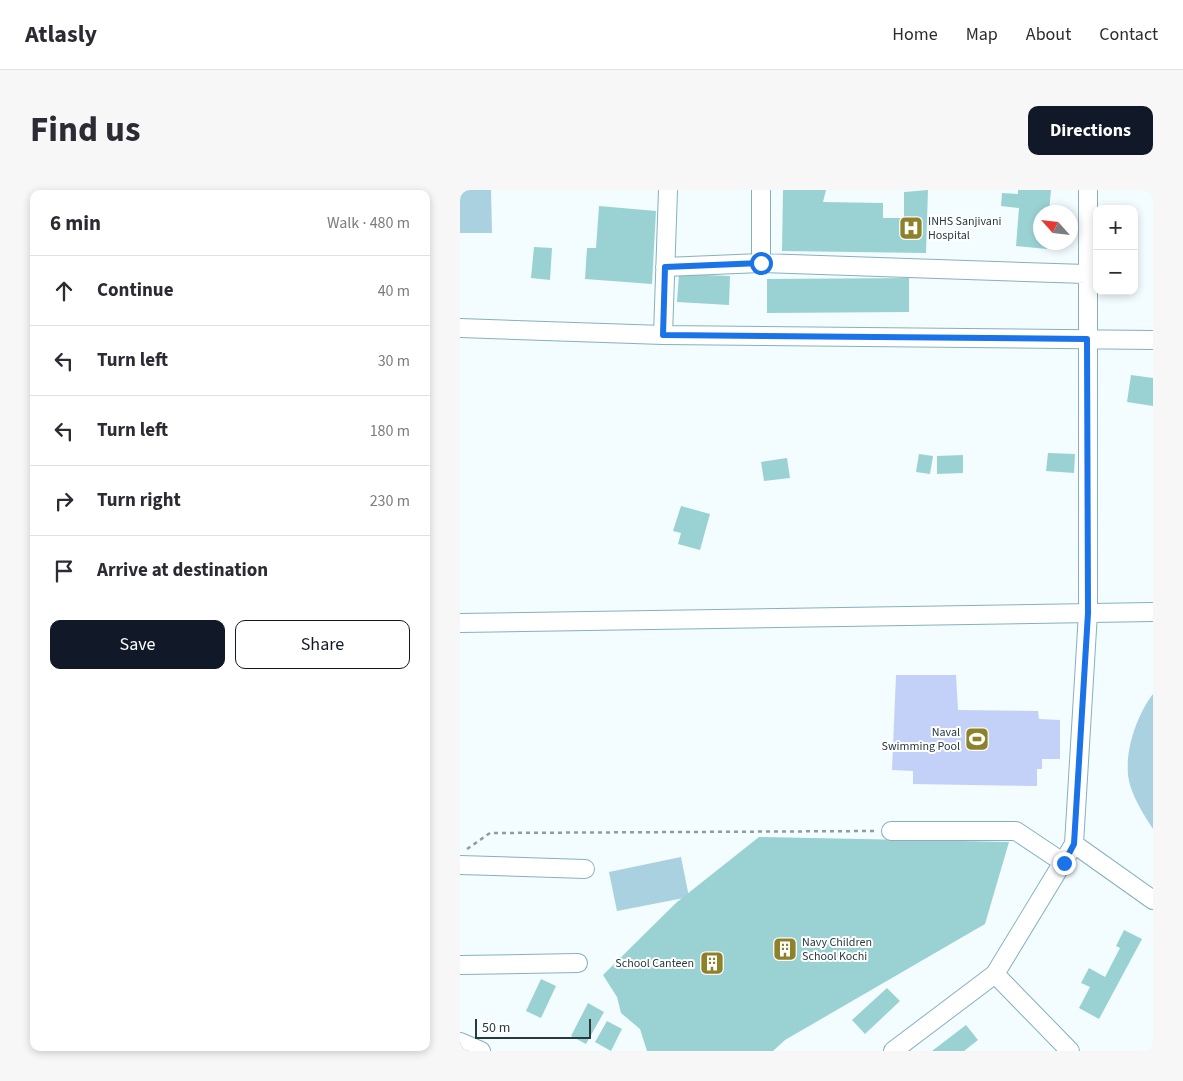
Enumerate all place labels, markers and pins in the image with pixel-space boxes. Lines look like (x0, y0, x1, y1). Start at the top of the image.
place label: INHS Sanjivani Hospital (928, 213, 1001, 244)
hospital icon: INHS Sanjivani Hospital (898, 215, 924, 241)
place label: Naval Swimming Pool (882, 724, 960, 755)
sports icon: Naval Swimming Pool (964, 726, 990, 752)
place label: Navy Children School Kochi (802, 934, 872, 965)
building icon: Navy Children School Kochi (772, 936, 798, 962)
building icon: School Canteen (699, 950, 725, 976)
place label: School Canteen (615, 955, 694, 972)

